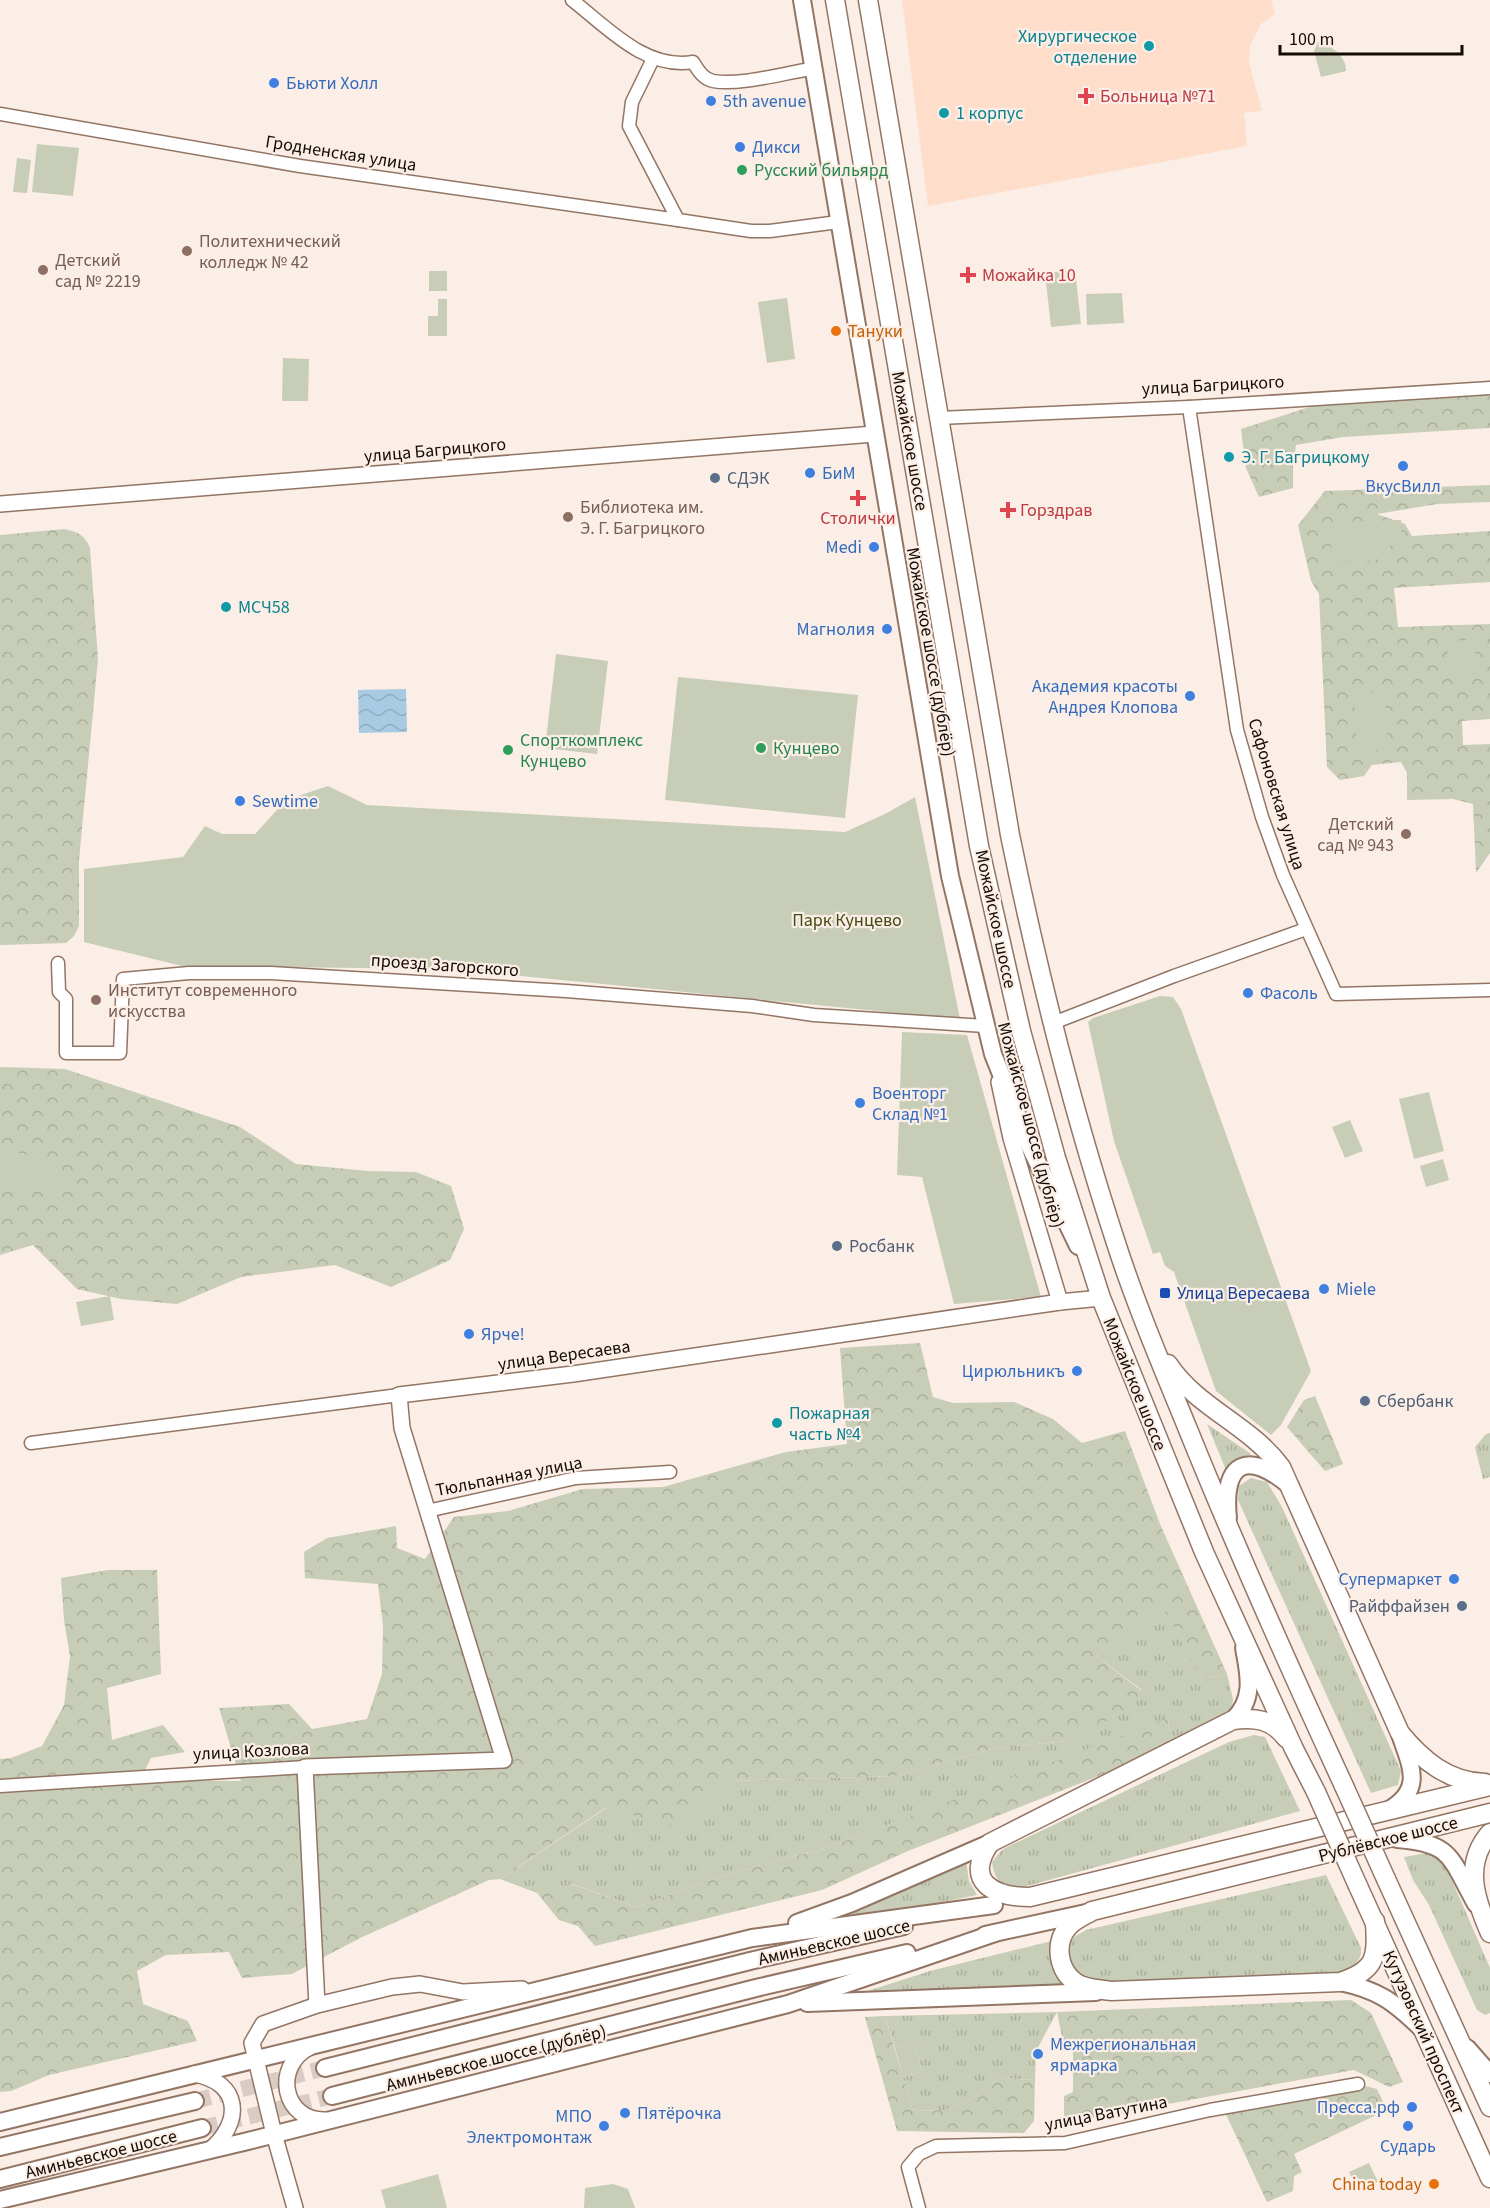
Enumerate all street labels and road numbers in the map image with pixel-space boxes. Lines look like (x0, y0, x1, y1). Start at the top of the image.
street label: Гродненская улица (264, 129, 418, 178)
street label: Можайское шоссе (885, 369, 934, 513)
street label: улица Багрицкого (1141, 369, 1285, 402)
street label: улица Багрицкого (363, 432, 507, 469)
street label: Можайское шоссе (дублёр) (900, 545, 961, 759)
street label: Сафоновская улица (1242, 715, 1311, 873)
street label: Можайское шоссе (969, 847, 1022, 991)
street label: проезд Загорского (370, 948, 520, 983)
street label: Можайское шоссе (дублёр) (991, 1019, 1070, 1231)
street label: Можайское шоссе (1096, 1314, 1173, 1454)
street label: улица Вересаева (496, 1334, 632, 1377)
street label: Тюльпанная улица (434, 1450, 585, 1503)
street label: улица Козлова (192, 1736, 310, 1767)
street label: Рублёвское шоссе (1316, 1810, 1460, 1869)
street label: Аминьевское шоссе (756, 1913, 913, 1972)
street label: Кутузовский проспект (1376, 1946, 1471, 2118)
street label: Аминьевское шоссе (дублёр) (383, 2019, 609, 2098)
street label: улица Ватутина (1043, 2089, 1170, 2138)
street label: Аминьевское шоссе (23, 2124, 180, 2185)

